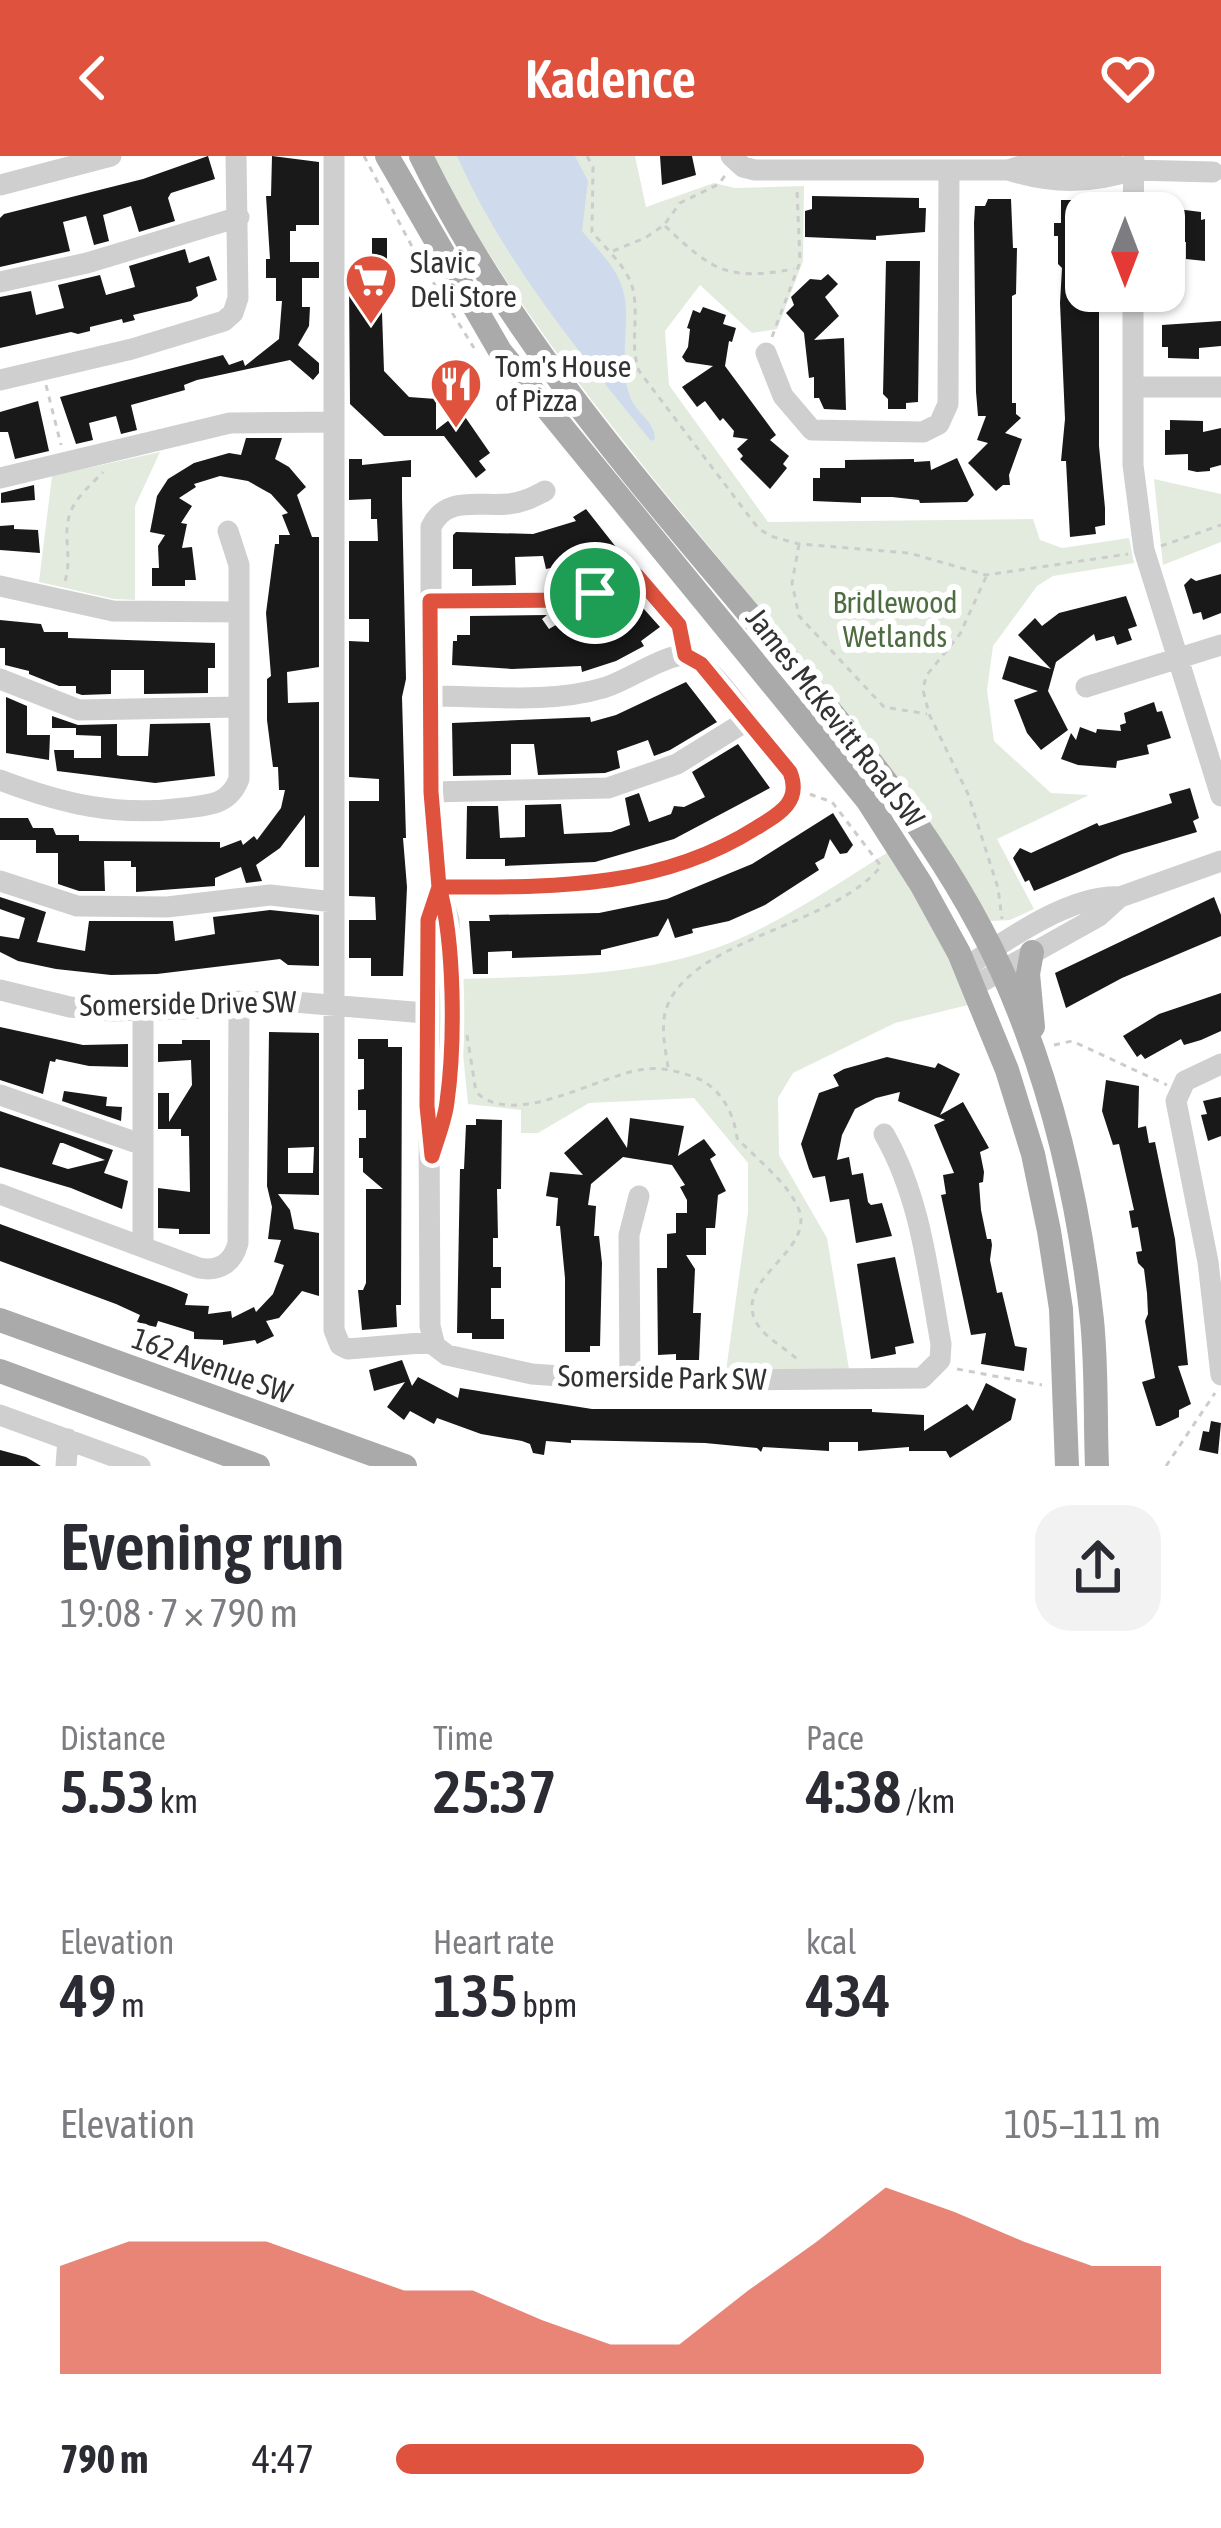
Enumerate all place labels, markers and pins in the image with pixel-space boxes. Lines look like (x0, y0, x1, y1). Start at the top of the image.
place label: Slavic Deli Store (410, 245, 517, 313)
supermarket icon: Slavic Deli Store (343, 252, 399, 326)
place label: Tom's House of Pizza (495, 349, 631, 417)
restaurant icon: Tom's House of Pizza (428, 356, 484, 430)
pin (544, 542, 646, 644)

